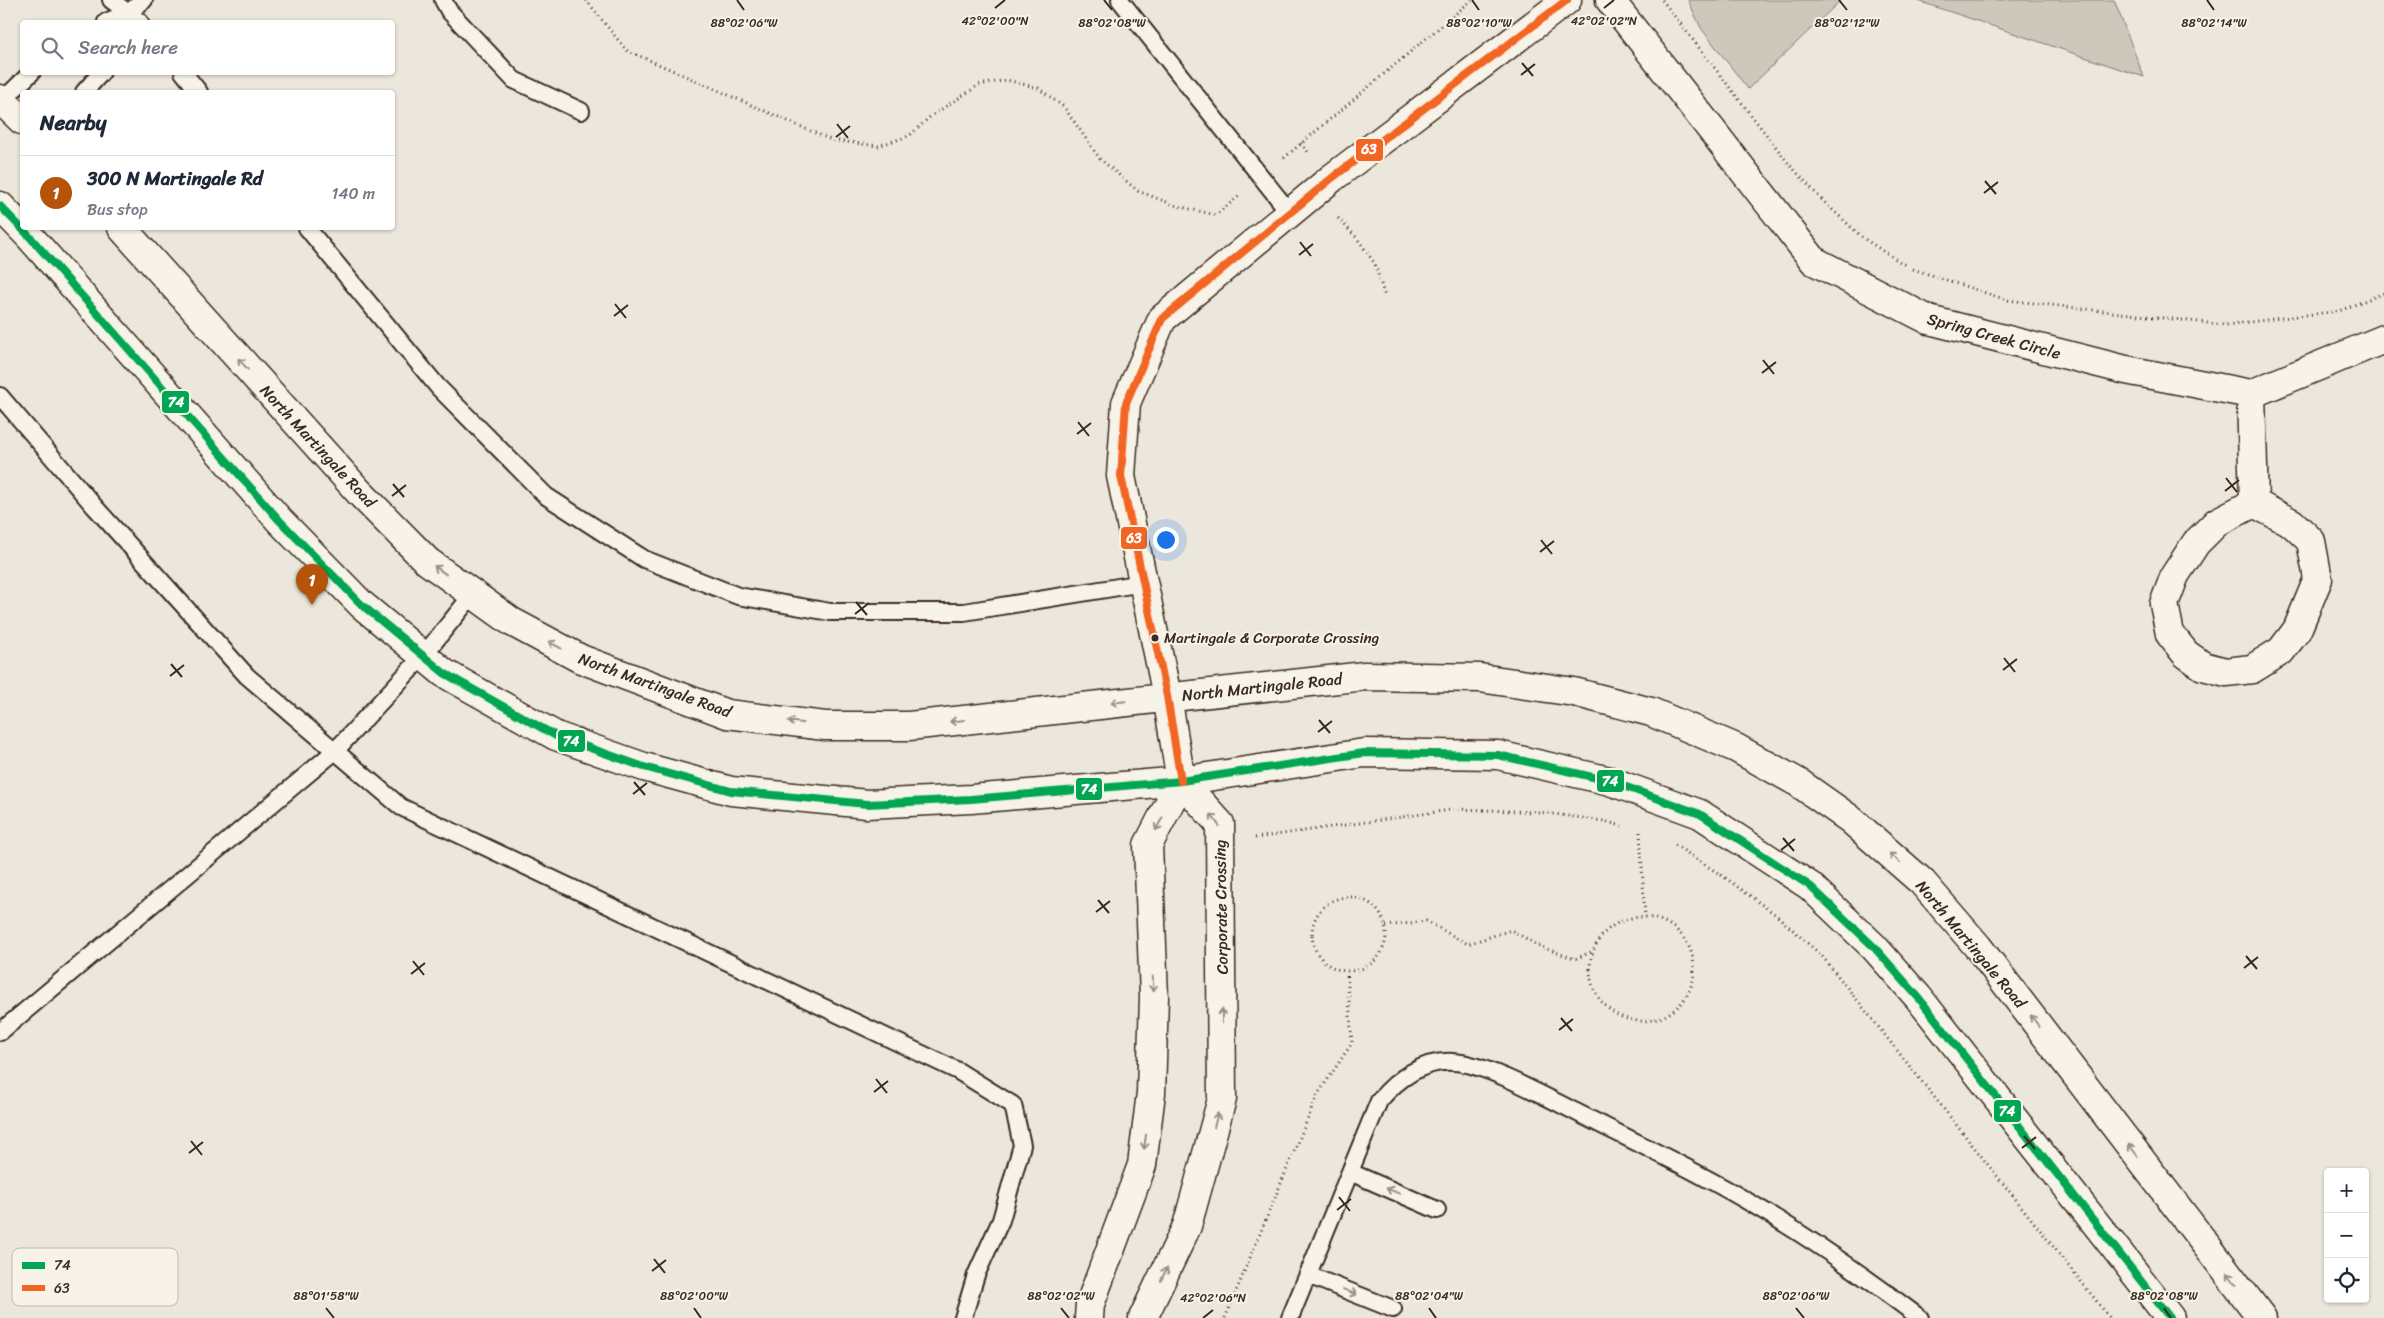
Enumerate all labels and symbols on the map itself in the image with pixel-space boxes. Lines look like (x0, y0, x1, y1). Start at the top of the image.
text: 42°02'00"N (962, 10, 1029, 32)
text: 42°02'02"N (1571, 10, 1638, 32)
text: 88°02'06"W (710, 12, 778, 34)
text: 88°02'08"W (1078, 12, 1147, 34)
text: 88°02'10"W (1446, 12, 1513, 34)
text: 88°02'12"W (1815, 12, 1880, 34)
text: 88°02'14"W (2181, 12, 2247, 34)
text: 63 (1360, 137, 1377, 162)
line badge: 63 (1355, 138, 1384, 162)
street label: Spring Creek Circle (1924, 304, 2064, 368)
one-way arrow (237, 358, 249, 371)
street label: North Martingale Road (253, 377, 385, 516)
line badge: 74 (161, 390, 190, 414)
text: 74 (168, 390, 185, 415)
line badge: 63 (1120, 526, 1148, 550)
text: 63 (1125, 526, 1142, 551)
your location (1153, 527, 1179, 553)
pin: 1 (296, 564, 328, 605)
one-way arrow (433, 565, 447, 575)
place label: Martingale & Corporate Crossing (1164, 625, 1379, 651)
marker: Martingale & Corporate Crossing (1150, 633, 1160, 643)
one-way arrow (548, 640, 563, 650)
street label: North Martingale Road (574, 644, 737, 727)
street label: North Martingale Road (1181, 664, 1345, 710)
one-way arrow (1111, 697, 1127, 707)
one-way arrow (949, 716, 965, 726)
one-way arrow (787, 717, 803, 727)
line badge: 74 (557, 729, 586, 753)
text: 74 (563, 729, 580, 754)
line badge: 74 (1596, 769, 1625, 793)
text: 74 (1602, 769, 1619, 794)
line badge: 74 (1075, 777, 1103, 801)
text: 74 (1081, 777, 1098, 802)
one-way arrow (1210, 813, 1220, 827)
one-way arrow (1153, 817, 1163, 831)
street label: Corporate Crossing (1205, 839, 1237, 975)
one-way arrow (1888, 853, 1901, 864)
street label: North Martingale Road (1908, 873, 2035, 1016)
one-way arrow (1149, 976, 1158, 992)
one-way arrow (1217, 1008, 1227, 1024)
one-way arrow (2030, 1014, 2040, 1028)
line badge: 74 (1993, 1099, 2022, 1123)
text: 74 (1999, 1099, 2016, 1124)
one-way arrow (1212, 1113, 1221, 1129)
one-way arrow (1140, 1133, 1150, 1149)
one-way arrow (2128, 1144, 2139, 1157)
one-way arrow (1386, 1185, 1401, 1195)
legend (12, 1248, 178, 1306)
text: 74 (54, 1253, 71, 1278)
one-way arrow (1160, 1267, 1170, 1282)
one-way arrow (2227, 1272, 2237, 1286)
text: 63 (54, 1276, 70, 1301)
text: 88°01'58"W (293, 1285, 360, 1307)
text: 88°02'00"W (660, 1285, 729, 1307)
text: 88°02'02"W (1027, 1285, 1095, 1307)
text: 88°02'04"W (1395, 1285, 1464, 1307)
text: 88°02'06"W (1762, 1285, 1830, 1307)
text: 88°02'08"W (2130, 1285, 2199, 1307)
text: 42°02'06"N (1180, 1287, 1247, 1309)
one-way arrow (1342, 1288, 1357, 1298)

